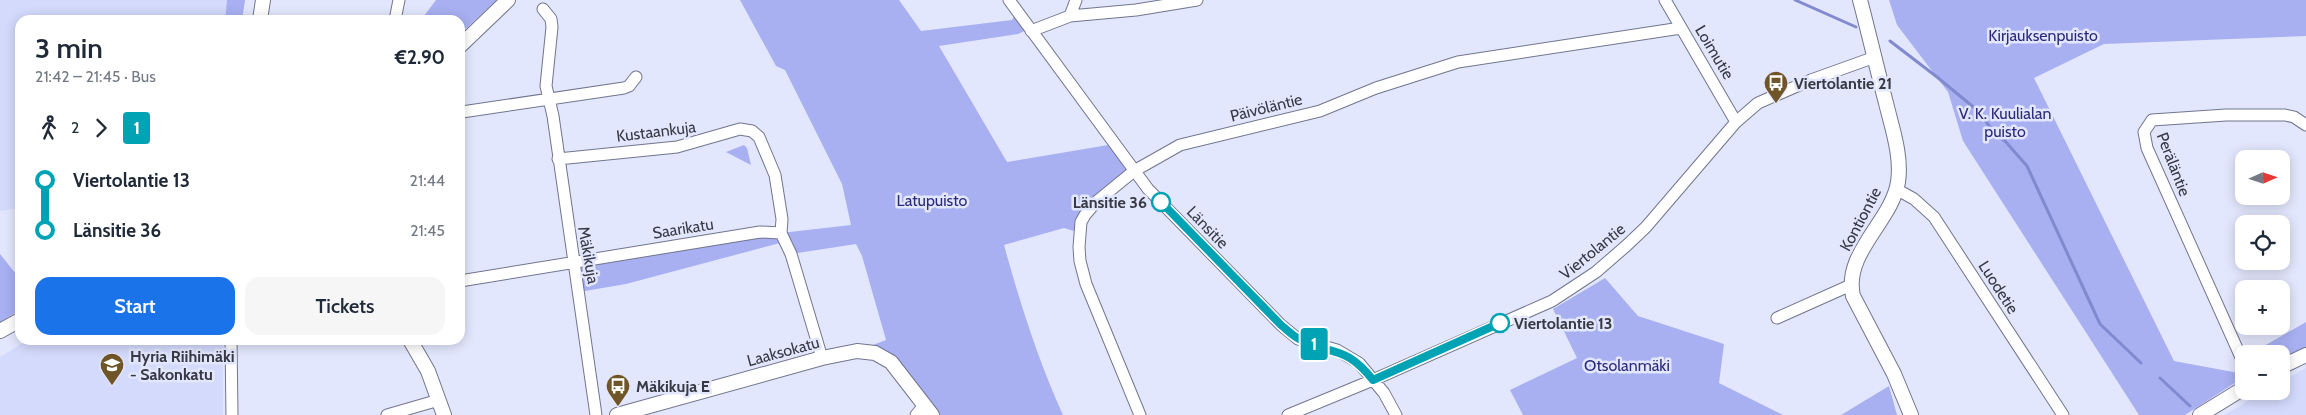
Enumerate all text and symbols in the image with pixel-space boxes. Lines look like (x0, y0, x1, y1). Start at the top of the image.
street label: Loimutie (1691, 22, 1738, 83)
park label: Kirjauksenpuisto (1988, 26, 2098, 45)
text: 3 min (35, 31, 103, 65)
text: €2.90 (395, 46, 445, 69)
text: 21:42 – 21:45 · Bus (35, 67, 156, 86)
bus stop icon: Viertolantie 21 (1763, 70, 1789, 104)
place label: Viertolantie 21 (1794, 74, 1892, 93)
street label: Päivöläntie (1228, 89, 1304, 126)
park label: V. K. Kuulialan puisto (1959, 104, 2051, 141)
icon: walk (35, 114, 63, 142)
icon: forward (87, 114, 115, 142)
text: 1 (133, 117, 140, 139)
street label: Kustaankuja (615, 117, 697, 146)
text: 2 (71, 118, 79, 137)
street label: Peräläntie (2153, 129, 2194, 199)
north arrow (2235, 150, 2290, 205)
map controls (2235, 150, 2290, 400)
text: Viertolantie 13 (73, 169, 190, 192)
text: 21:44 (410, 171, 445, 190)
street label: Kontiontie (1836, 184, 1885, 254)
park label: Latupuisto (897, 191, 968, 210)
marker: Länsitie 36 (1151, 192, 1171, 212)
place label: Länsitie 36 (1073, 193, 1147, 212)
street label: Länsitie (1183, 202, 1232, 253)
street label: Saarikatu (651, 214, 715, 243)
button: locate (2235, 215, 2290, 270)
text: Länsitie 36 (73, 219, 161, 242)
street label: Viertolantie (1556, 219, 1629, 283)
text: 21:45 (410, 221, 445, 240)
street label: Mäkikuja (574, 225, 603, 285)
street label: Luodetie (1975, 257, 2023, 317)
button: Start (35, 277, 235, 335)
button: Tickets (245, 277, 445, 335)
button: + (2235, 280, 2290, 335)
marker: Viertolantie 13 (1490, 313, 1510, 333)
place label: Viertolantie 13 (1514, 314, 1612, 333)
line badge: 1 (1298, 328, 1330, 360)
street label: Laaksokatu (745, 333, 822, 370)
text: 1 (1311, 333, 1317, 355)
button: − (2235, 345, 2290, 400)
place label: Hyria Riihimäki - Sakonkatu (130, 347, 235, 384)
school or university icon: Hyria Riihimäki - Sakonkatu (99, 352, 125, 386)
park label: Otsolanmäki (1584, 356, 1670, 375)
bus stop icon: Mäkikuja E (605, 373, 631, 407)
place label: Mäkikuja E (636, 377, 710, 396)

